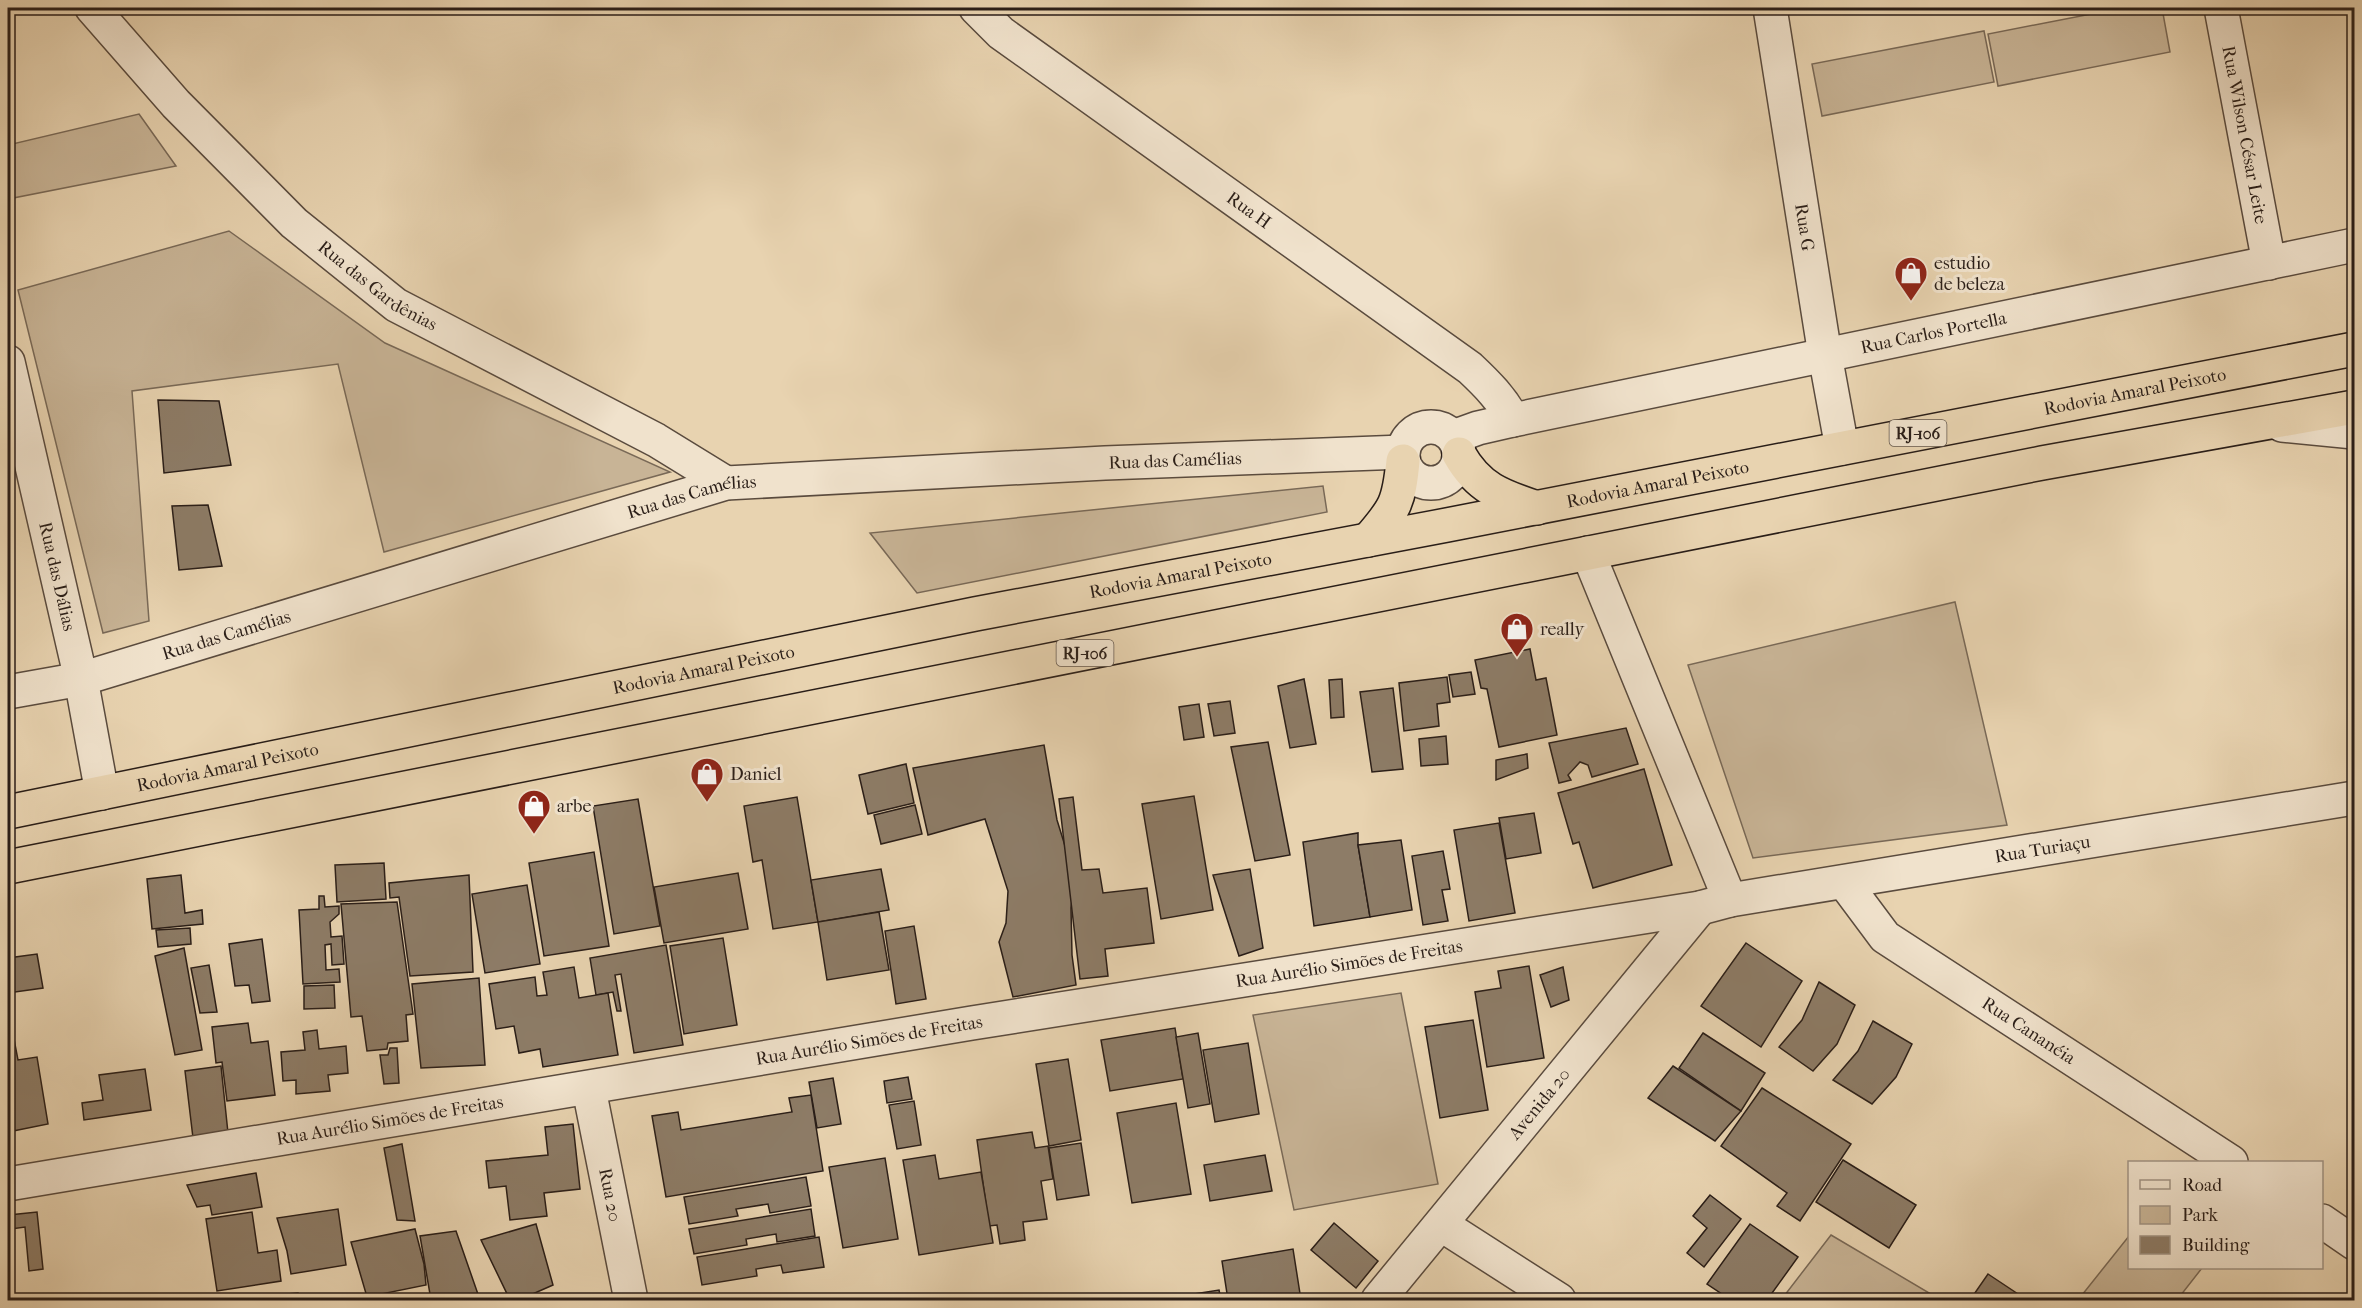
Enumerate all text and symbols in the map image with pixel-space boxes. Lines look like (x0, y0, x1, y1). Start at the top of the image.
street label: Rua Wilson César Leite (2218, 44, 2272, 226)
street label: Rua H (1223, 187, 1275, 233)
street label: Rua G (1791, 202, 1819, 253)
street label: Rua das Gardênias (314, 236, 441, 335)
place label: estudio de beleza (1934, 253, 2006, 295)
shop icon: estudio de beleza (1893, 255, 1929, 302)
street label: Rua Carlos Portella (1859, 307, 2009, 358)
street label: Rodovia Amaral Peixoto (2042, 364, 2228, 419)
road number: RJ-106 (1890, 420, 1946, 446)
street label: Rua das Camélias (1108, 447, 1242, 473)
street label: Rodovia Amaral Peixoto (1565, 456, 1751, 512)
street label: Rua das Camélias (624, 471, 757, 523)
street label: Rua das Dálias (35, 520, 80, 633)
street label: Rodovia Amaral Peixoto (1087, 548, 1273, 603)
street label: Rua das Camélias (159, 605, 293, 664)
shop icon: really (1499, 611, 1535, 658)
place label: really (1540, 619, 1585, 640)
road number: RJ-106 (1056, 640, 1114, 666)
street label: Rodovia Amaral Peixoto (611, 641, 796, 698)
street label: Rodovia Amaral Peixoto (135, 738, 320, 796)
shop icon: Daniel (689, 756, 725, 803)
place label: Daniel (730, 764, 782, 785)
shop icon: arbe (516, 788, 552, 835)
place label: arbe (557, 796, 591, 817)
street label: Rua Turiaçu (1993, 831, 2092, 867)
street label: Rua Aurélio Simões de Freitas (1234, 935, 1464, 992)
street label: Rua Cananéia (1978, 992, 2080, 1069)
street label: Rua Aurélio Simões de Freitas (754, 1011, 984, 1069)
street label: Avenida 20 (1503, 1064, 1575, 1144)
street label: Rua Aurélio Simões de Freitas (275, 1091, 505, 1150)
legend (2128, 1161, 2323, 1269)
street label: Rua 20 (594, 1166, 626, 1224)
text: Road (2182, 1175, 2222, 1196)
text: Park (2182, 1205, 2219, 1226)
text: Building (2182, 1235, 2250, 1256)

